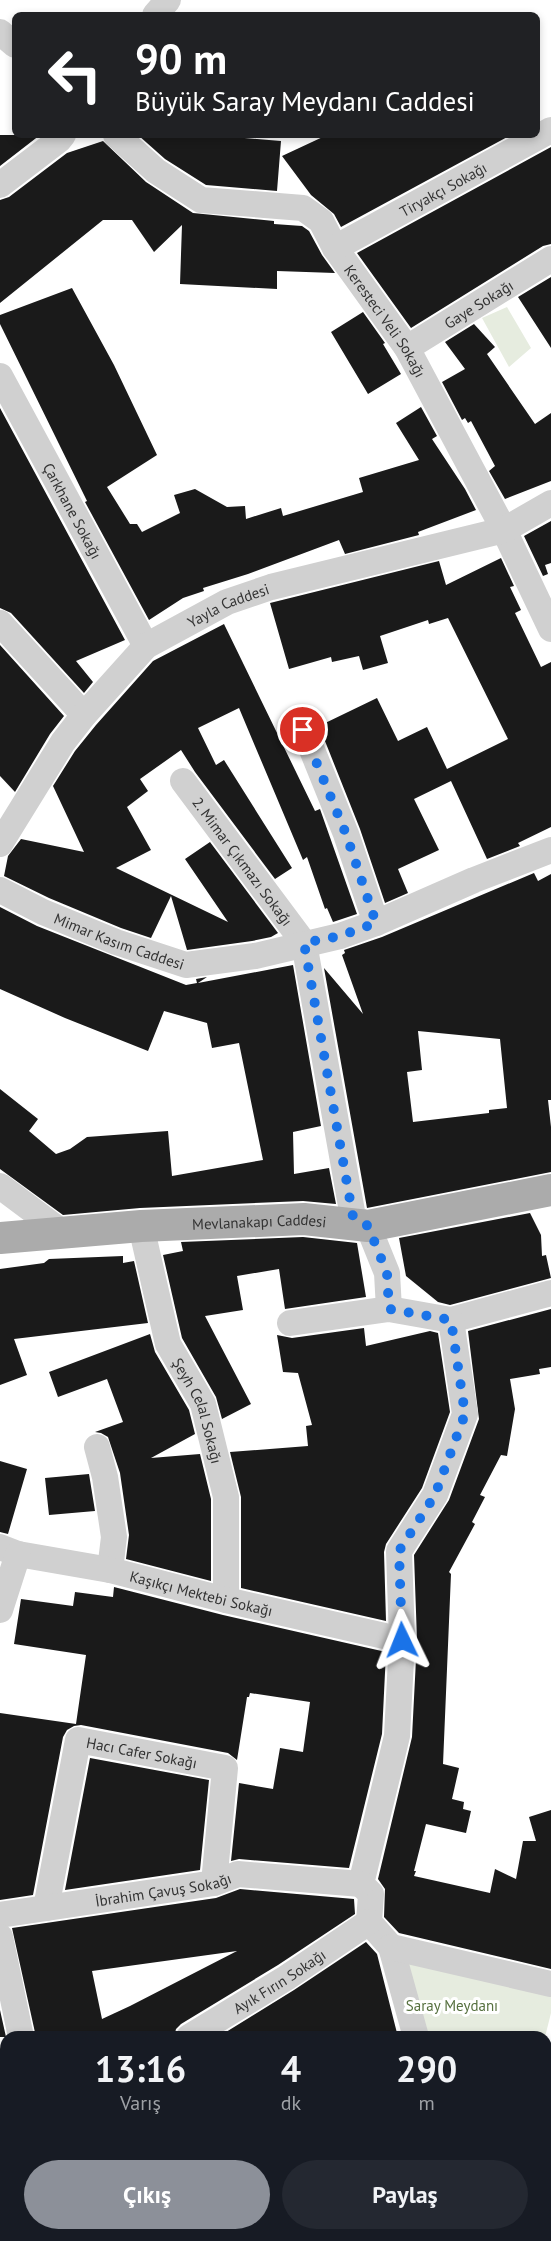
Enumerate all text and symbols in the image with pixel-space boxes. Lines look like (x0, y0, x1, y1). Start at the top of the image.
text: 90 m (135, 31, 227, 86)
icon: left (36, 36, 114, 114)
text: Büyük Saray Meydanı Caddesi (135, 84, 475, 118)
street label: Tiryakçı Sokağı (396, 158, 490, 221)
street label: Keresteci Veli Sokağı (340, 261, 430, 380)
street label: Gaye Sokağı (440, 275, 517, 332)
street label: Çarkhane Sokağı (39, 459, 106, 562)
street label: Yayla Caddesi (184, 579, 271, 631)
pin (277, 704, 328, 755)
icon: arrive (286, 713, 319, 746)
street label: 2. Mimar Çıkmazı Sokağı (189, 793, 297, 929)
street label: Mimar Kasım Caddesi (51, 908, 187, 973)
street label: Mevlanakapı Caddesi (192, 1209, 328, 1233)
street label: Şeyh Celal Sokağı (169, 1354, 227, 1466)
street label: Kaşıkçı Mektebi Sokağı (128, 1566, 275, 1620)
position arrow (370, 1608, 434, 1672)
street label: Hacı Cafer Sokağı (85, 1732, 199, 1772)
street label: İbrahim Çavuş Sokağı (94, 1868, 234, 1910)
street label: Ayık Fırın Sokağı (229, 1945, 329, 2018)
park label: Saray Meydanı (406, 1996, 498, 2015)
text: 13:16 (95, 2045, 186, 2092)
text: 4 (281, 2045, 301, 2092)
text: 290 (396, 2045, 457, 2092)
text: Varış (120, 2090, 161, 2116)
text: dk (281, 2090, 301, 2116)
text: m (418, 2090, 435, 2116)
button: Çıkış (24, 2160, 270, 2229)
button: Paylaş (282, 2160, 528, 2229)

